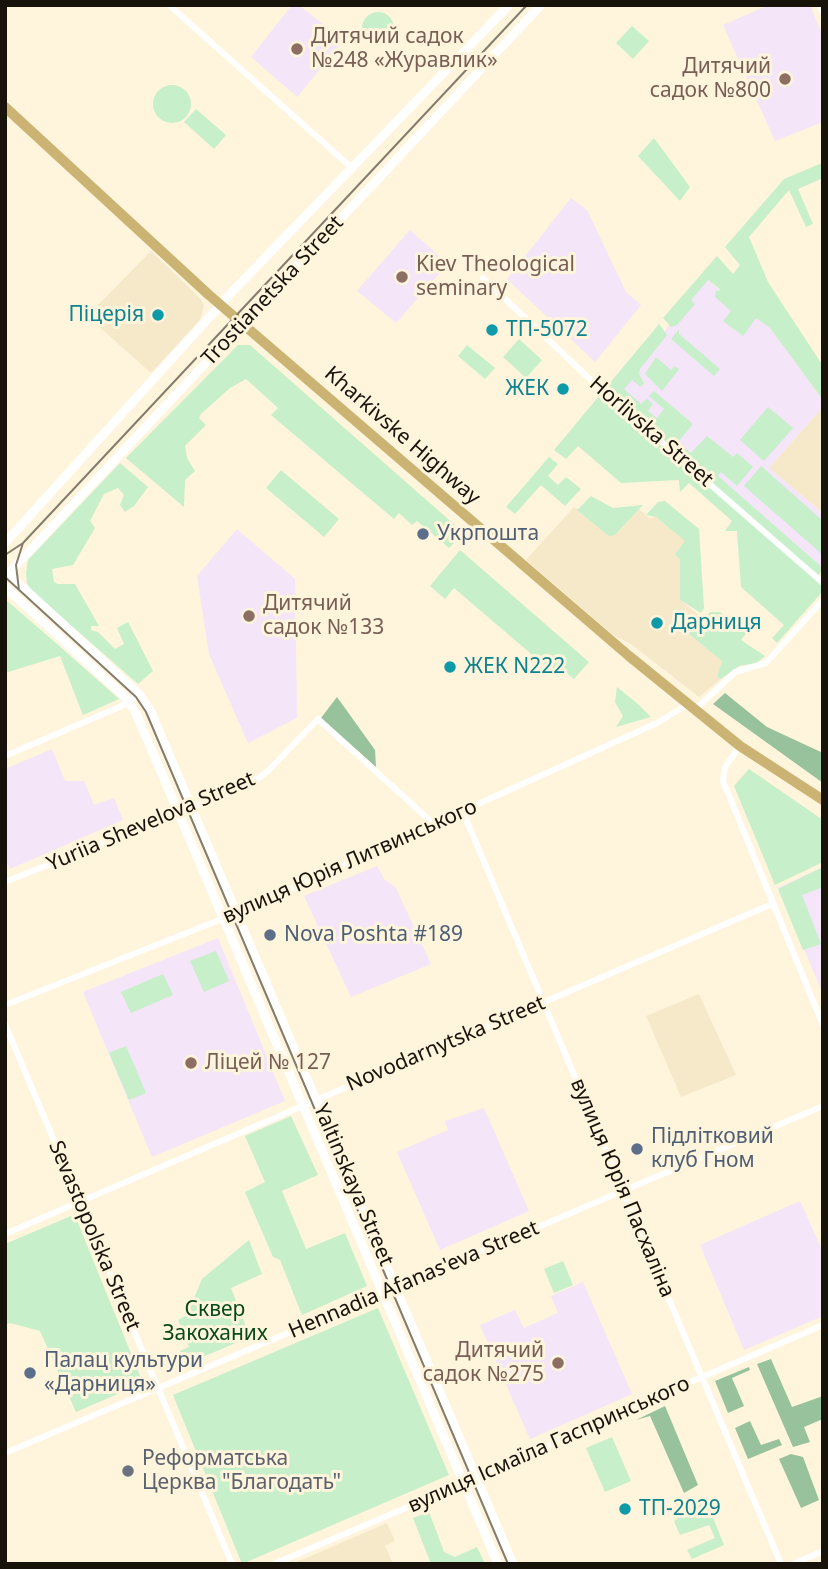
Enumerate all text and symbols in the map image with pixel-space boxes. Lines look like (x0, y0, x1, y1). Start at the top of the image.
place label: Дитячий садок №248 «Журавлик» (311, 24, 498, 74)
marker: Дитячий садок №248 «Журавлик» (289, 41, 305, 57)
place label: Дитячий садок №800 (650, 54, 771, 104)
marker: Дитячий садок №800 (777, 71, 793, 87)
street label: Trostianetska Street (197, 211, 349, 371)
place label: Kiev Theological seminary (416, 252, 575, 302)
marker: Kiev Theological seminary (394, 269, 410, 285)
place label: Піцерія (68, 302, 144, 328)
marker: Піцерія (150, 307, 166, 323)
place label: ТП-5072 (506, 317, 588, 343)
marker: ТП-5072 (484, 322, 500, 338)
street label: Kharkivske Highway (319, 361, 485, 511)
street label: Horlivska Street (584, 371, 718, 493)
place label: ЖЕК (505, 376, 549, 402)
marker: ЖЕК (555, 381, 571, 397)
place label: Укрпошта (437, 521, 539, 547)
marker: Укрпошта (415, 526, 431, 542)
place label: Дитячий садок №133 (263, 591, 384, 641)
marker: Дитячий садок №133 (241, 608, 257, 624)
place label: Дарниця (671, 610, 762, 636)
marker: Дарниця (649, 615, 665, 631)
place label: ЖЕК N222 (464, 654, 565, 680)
marker: ЖЕК N222 (442, 659, 458, 675)
street label: Yuriia Shevelova Street (43, 767, 259, 877)
street label: вулиця Юрія Литвинського (219, 794, 481, 930)
place label: Nova Poshta #189 (284, 922, 463, 948)
marker: Nova Poshta #189 (262, 927, 278, 943)
street label: Novodarnytska Street (343, 991, 549, 1097)
place label: Ліцей № 127 (205, 1050, 331, 1076)
marker: Ліцей № 127 (183, 1055, 199, 1071)
street label: вулиця Юрія Пасхаліна (564, 1075, 680, 1301)
street label: Yaltinskaya Street (307, 1100, 399, 1270)
place label: Підлітковий клуб Гном (651, 1124, 774, 1174)
street label: Sevastopolska Street (43, 1137, 145, 1335)
marker: Підлітковий клуб Гном (629, 1141, 645, 1157)
street label: Hennadia Afanas'eva Street (285, 1216, 543, 1344)
park label: Сквер Закоханих (162, 1297, 268, 1347)
place label: Дитячий садок №275 (423, 1338, 544, 1388)
place label: Палац культури «Дарниця» (44, 1348, 203, 1398)
marker: Дитячий садок №275 (550, 1355, 566, 1371)
marker: Палац культури «Дарниця» (22, 1365, 38, 1381)
street label: вулиця Ісмаїла Гаспринського (404, 1371, 694, 1519)
place label: Реформатська Церква "Благодать" (142, 1446, 341, 1496)
marker: Реформатська Церква "Благодать" (120, 1463, 136, 1479)
place label: ТП-2029 (639, 1496, 721, 1522)
marker: ТП-2029 (617, 1501, 633, 1517)

